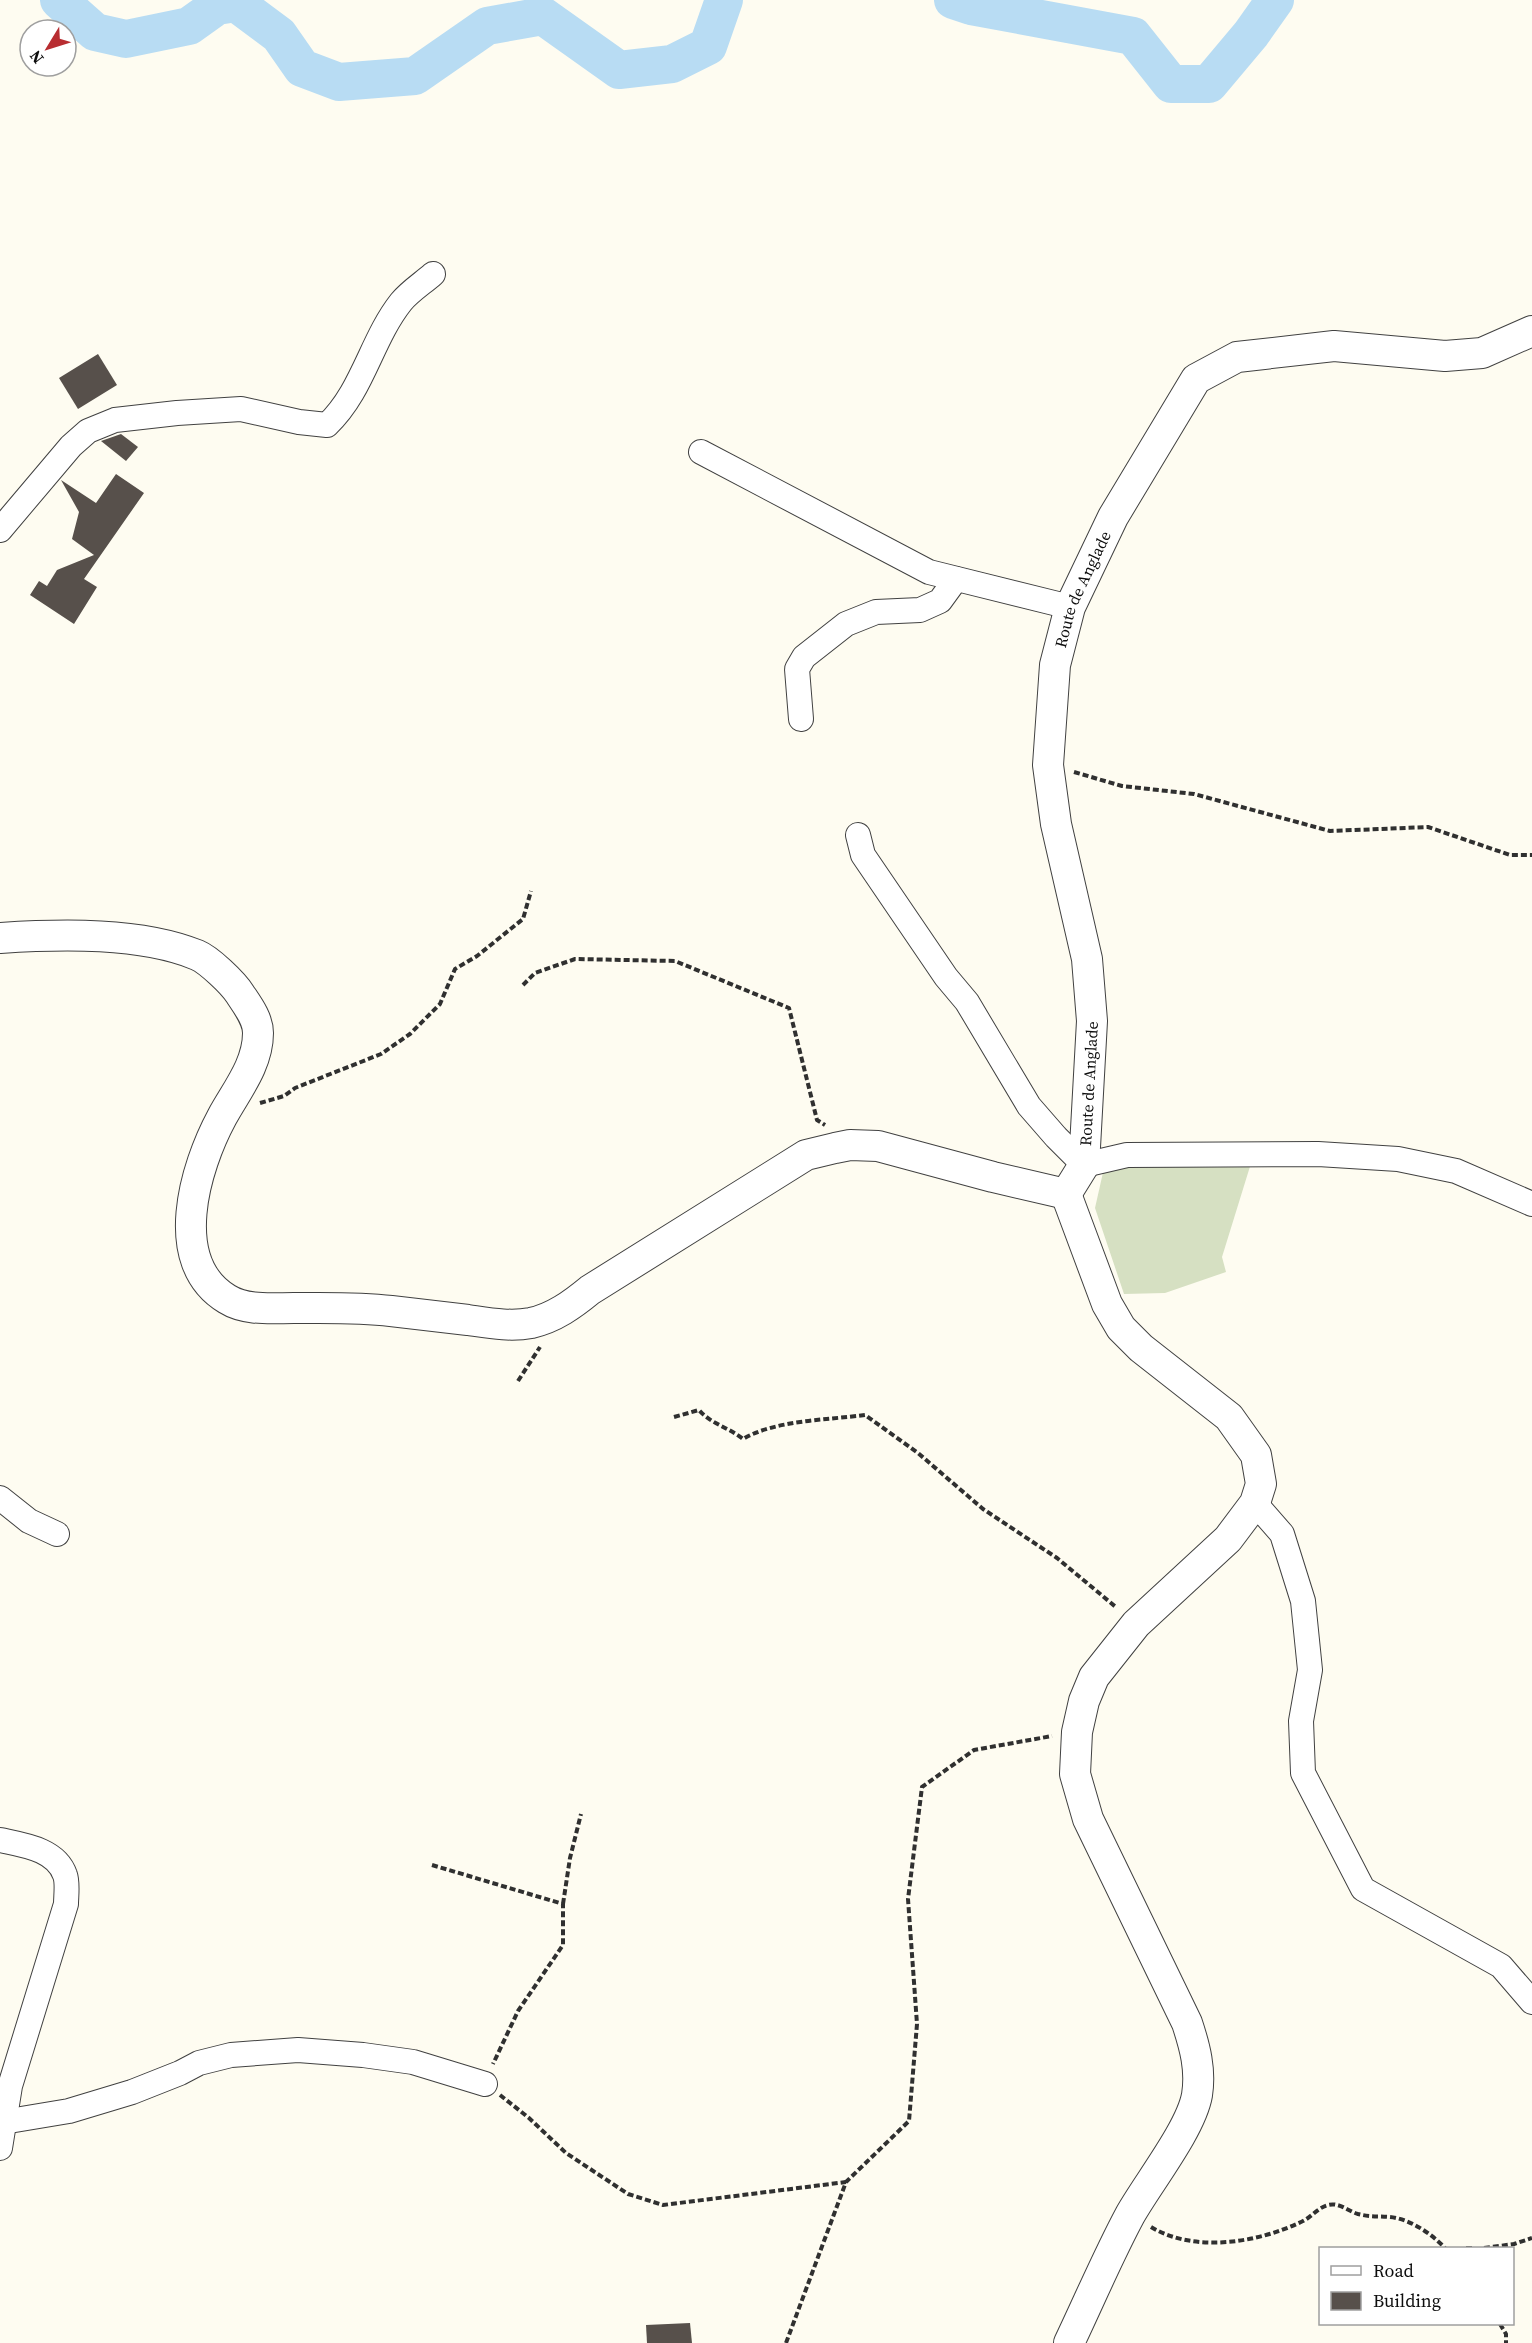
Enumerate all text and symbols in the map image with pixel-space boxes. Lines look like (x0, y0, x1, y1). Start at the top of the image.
north arrow (18, 18, 78, 78)
text: N (24, 46, 48, 69)
street label: Route de Anglade (1049, 527, 1116, 650)
street label: Route de Anglade (1074, 1021, 1103, 1147)
legend (1319, 2247, 1514, 2325)
text: Road (1373, 2258, 1414, 2283)
text: Building (1373, 2288, 1441, 2313)

